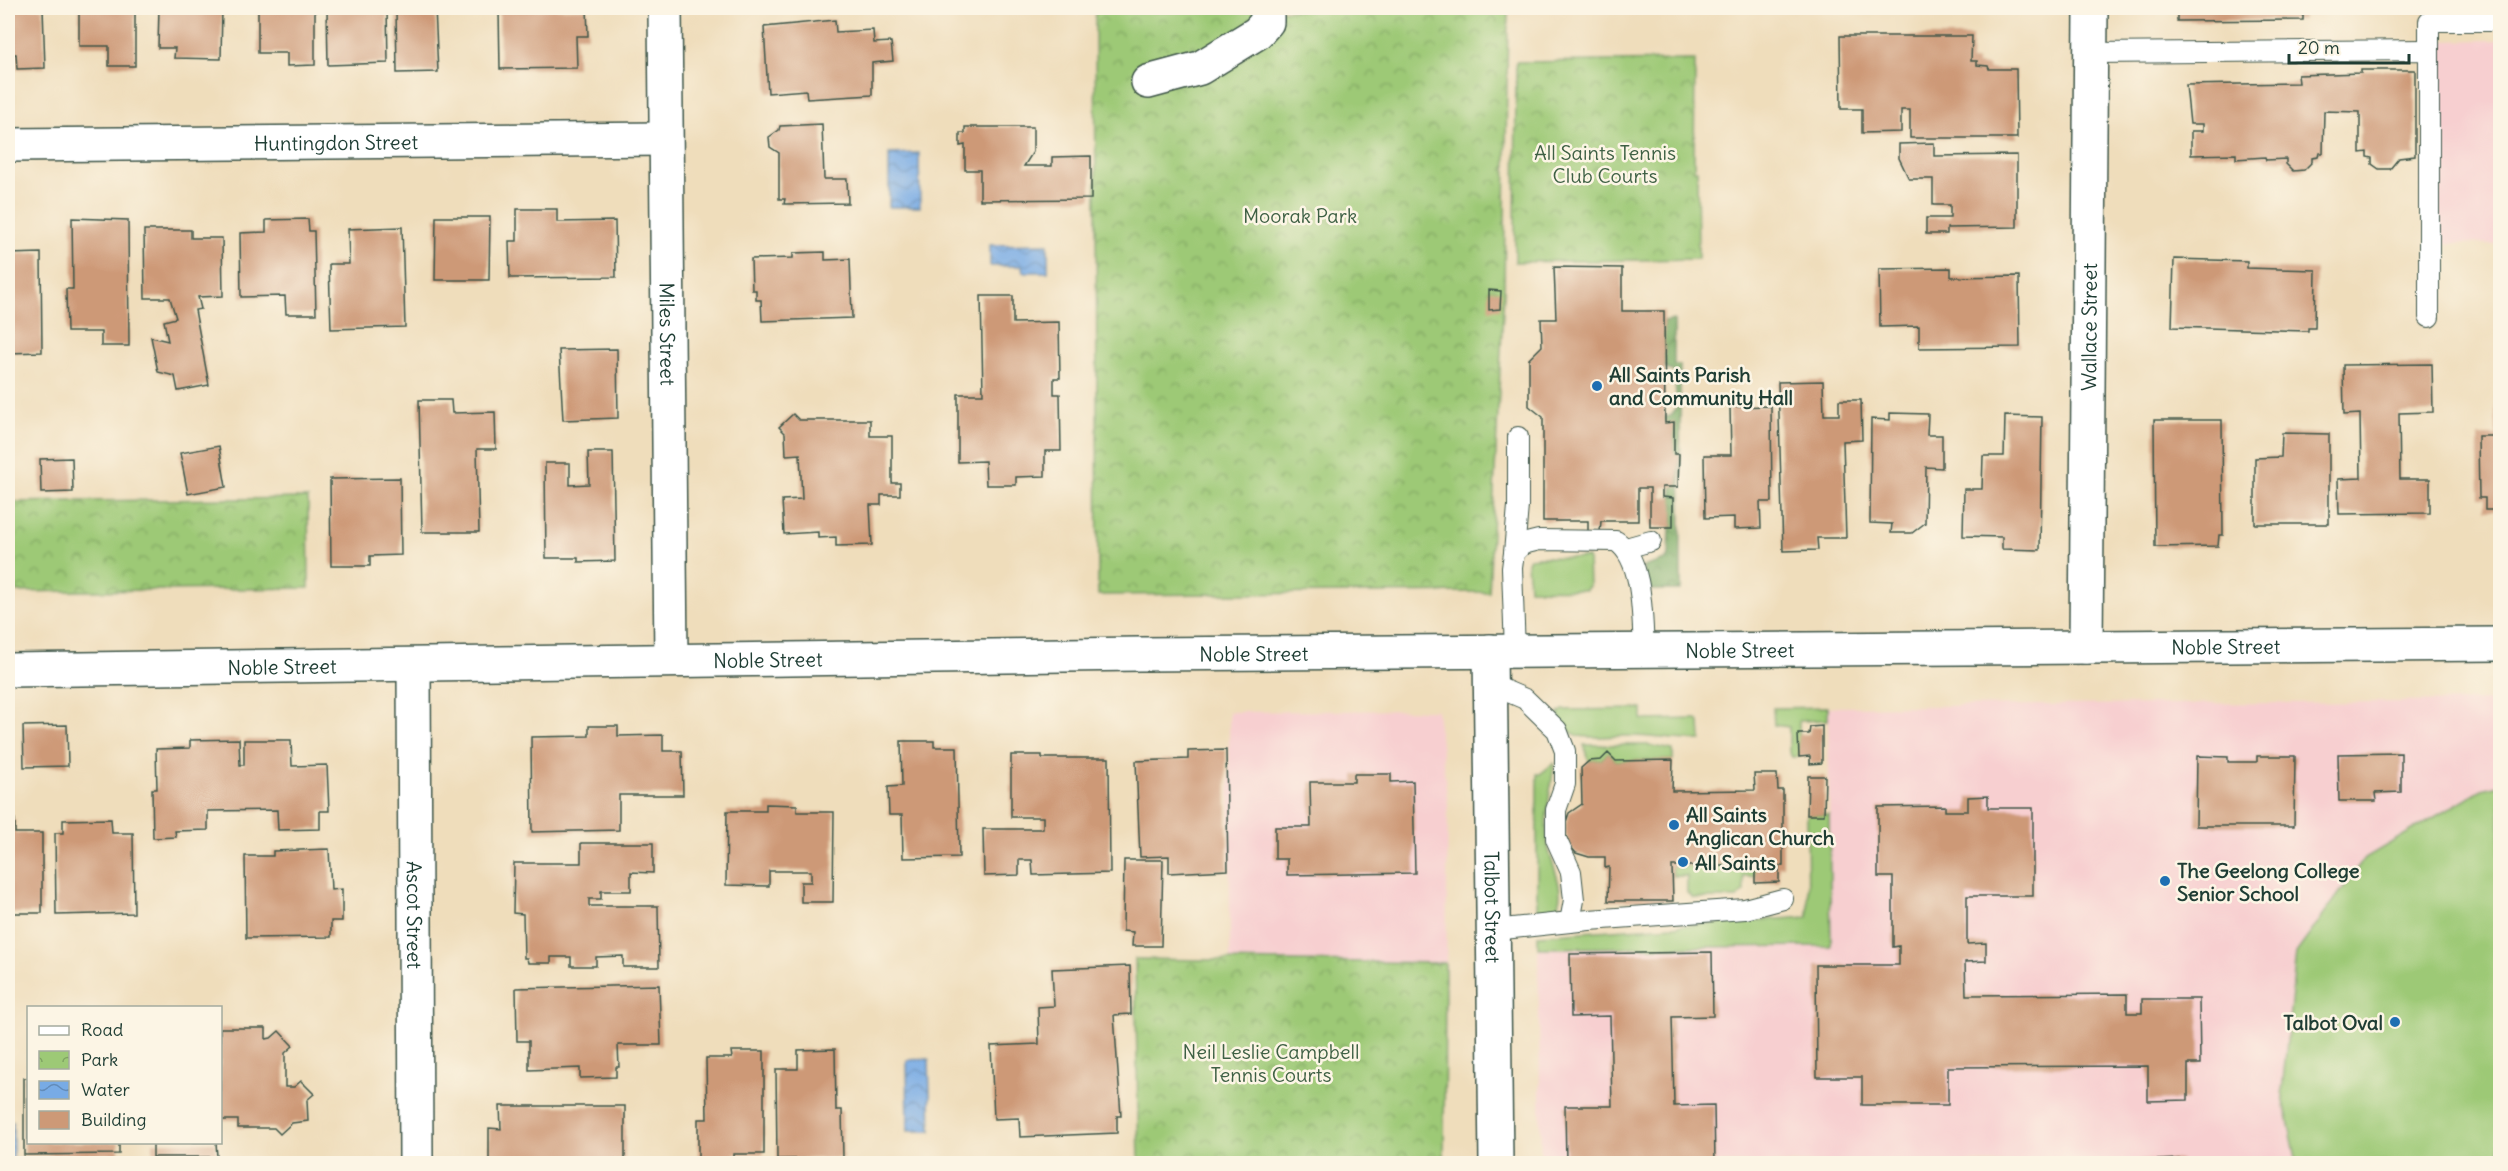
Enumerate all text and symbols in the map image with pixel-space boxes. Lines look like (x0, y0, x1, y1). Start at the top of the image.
scale bar (2289, 27, 2409, 65)
text: 20 m (2298, 36, 2340, 59)
street label: Huntingdon Street (254, 129, 418, 155)
park label: All Saints Tennis Club Courts (1534, 140, 1676, 188)
park label: Moorak Park (1243, 203, 1357, 228)
street label: Wallace Street (2076, 263, 2102, 391)
street label: Miles Street (655, 282, 681, 386)
place label: All Saints Parish and Community Hall (1609, 362, 1793, 410)
marker: All Saints Parish and Community Hall (1590, 379, 1604, 393)
street label: Noble Street (2171, 633, 2281, 659)
street label: Noble Street (1685, 637, 1795, 662)
street label: Noble Street (1199, 640, 1309, 666)
street label: Noble Street (713, 646, 823, 673)
street label: Noble Street (227, 653, 337, 679)
place label: All Saints Anglican Church (1686, 802, 1835, 850)
marker: All Saints Anglican Church (1667, 818, 1681, 832)
place label: All Saints (1695, 850, 1776, 875)
street label: Talbot Street (1480, 851, 1506, 963)
marker: All Saints (1676, 855, 1690, 869)
place label: The Geelong College Senior School (2177, 858, 2360, 906)
street label: Ascot Street (402, 861, 428, 969)
marker: The Geelong College Senior School (2158, 874, 2172, 888)
legend (27, 1006, 222, 1144)
place label: Talbot Oval (2283, 1010, 2383, 1035)
marker: Talbot Oval (2388, 1015, 2402, 1029)
text: Road (81, 1018, 124, 1041)
park label: Neil Leslie Campbell Tennis Courts (1183, 1039, 1359, 1087)
text: Park (81, 1048, 118, 1071)
text: Water (81, 1078, 131, 1101)
text: Building (81, 1108, 146, 1131)

